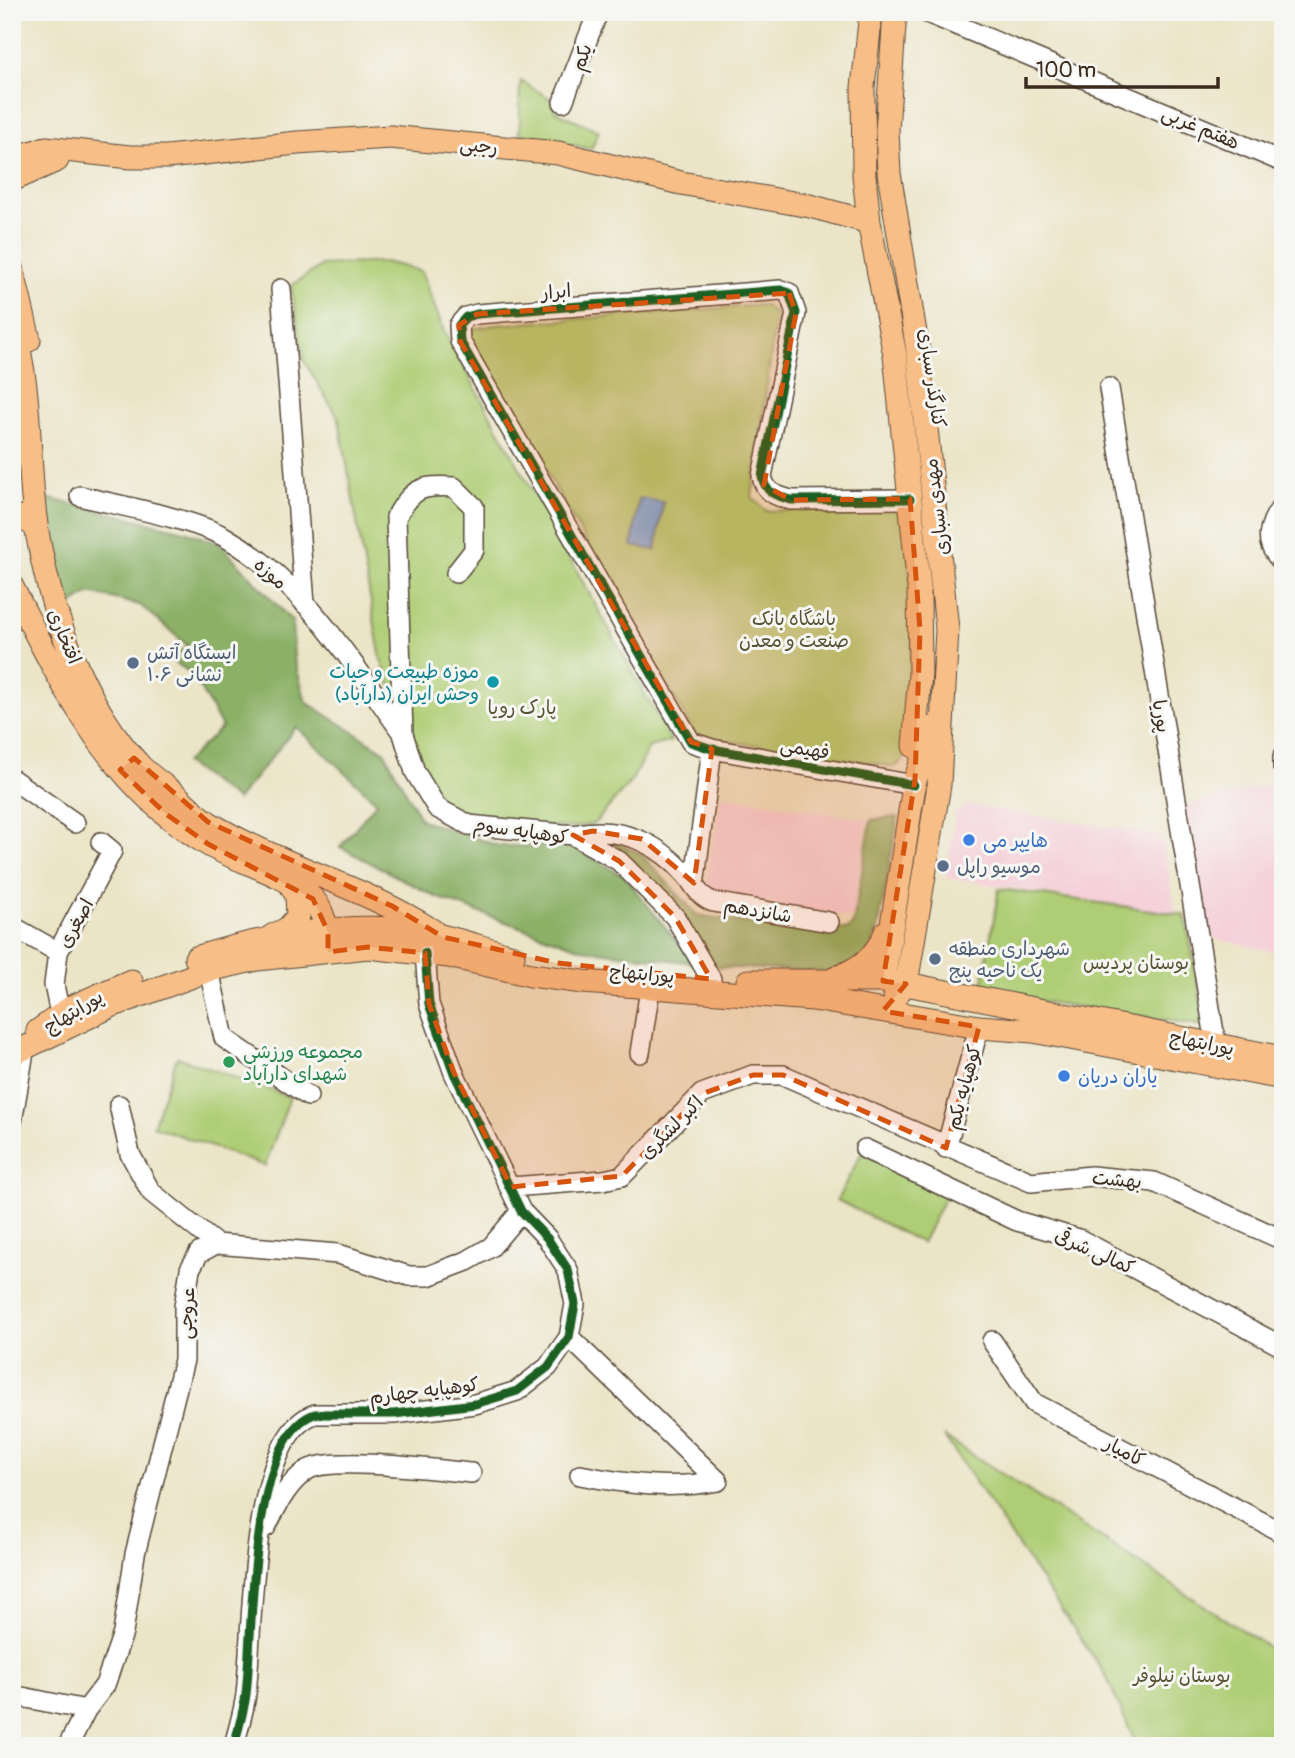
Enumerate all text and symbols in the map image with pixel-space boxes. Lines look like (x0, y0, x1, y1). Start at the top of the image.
street label: یکم (566, 41, 600, 75)
scale bar (1026, 46, 1218, 90)
text: 100 m (1036, 57, 1096, 84)
street label: هفتم غربی (1157, 101, 1243, 157)
street label: رجبی (459, 132, 499, 160)
street label: ابرار (538, 279, 572, 305)
street label: کنارگذر سباری (913, 327, 951, 429)
street label: مهدی سباری (919, 457, 955, 557)
street label: موزه (249, 553, 292, 595)
street label: افتخاری (42, 605, 86, 668)
park label: باشگاه بانک صنعت و معدن (739, 607, 849, 653)
place label: ایستگاه آتش نشانی ۱۰۶ (147, 641, 237, 687)
marker: ایستگاه آتش نشانی ۱۰۶ (125, 655, 141, 671)
place label: موزه طبیعت و حیات وحش ایران (دارآباد) (329, 660, 479, 706)
marker: موزه طبیعت و حیات وحش ایران (دارآباد) (485, 674, 501, 690)
park label: پارک رویا (488, 696, 556, 720)
street label: پوریا (1147, 698, 1175, 734)
street label: فهیمی (778, 733, 831, 765)
street label: کوهپایه سوم (471, 812, 570, 852)
place label: هایپر می (983, 829, 1048, 853)
marker: هایپر می (961, 832, 977, 848)
place label: موسیو راپل (957, 855, 1041, 879)
marker: موسیو راپل (935, 858, 951, 874)
street label: شانزدهم (722, 893, 794, 931)
street label: اصغری (53, 894, 99, 953)
place label: شهرداری منطقه یک ناحیه پنج (949, 937, 1070, 983)
marker: شهرداری منطقه یک ناحیه پنج (927, 951, 943, 967)
park label: بوستان پردیس (1083, 951, 1189, 975)
street label: پورابتهاج (608, 959, 675, 989)
street label: پورابتهاج (39, 985, 108, 1039)
street label: پورابتهاج (1168, 1025, 1236, 1061)
place label: مجموعه ورزشی شهدای دارآباد (243, 1040, 363, 1086)
street label: کوهپایه یکم (941, 1042, 989, 1133)
marker: مجموعه ورزشی شهدای دارآباد (221, 1054, 237, 1070)
place label: یاران دریان (1078, 1065, 1158, 1089)
marker: یاران دریان (1056, 1068, 1072, 1084)
street label: اکبر لشگری (635, 1091, 709, 1165)
street label: بهشت (1091, 1166, 1143, 1194)
street label: کمالی شرقی (1051, 1223, 1139, 1280)
street label: عروجی (173, 1286, 201, 1340)
street label: کوهپایه چهارم (368, 1372, 481, 1412)
street label: کامیار (1098, 1430, 1149, 1472)
park label: بوستان نیلوفر (1131, 1664, 1231, 1688)

